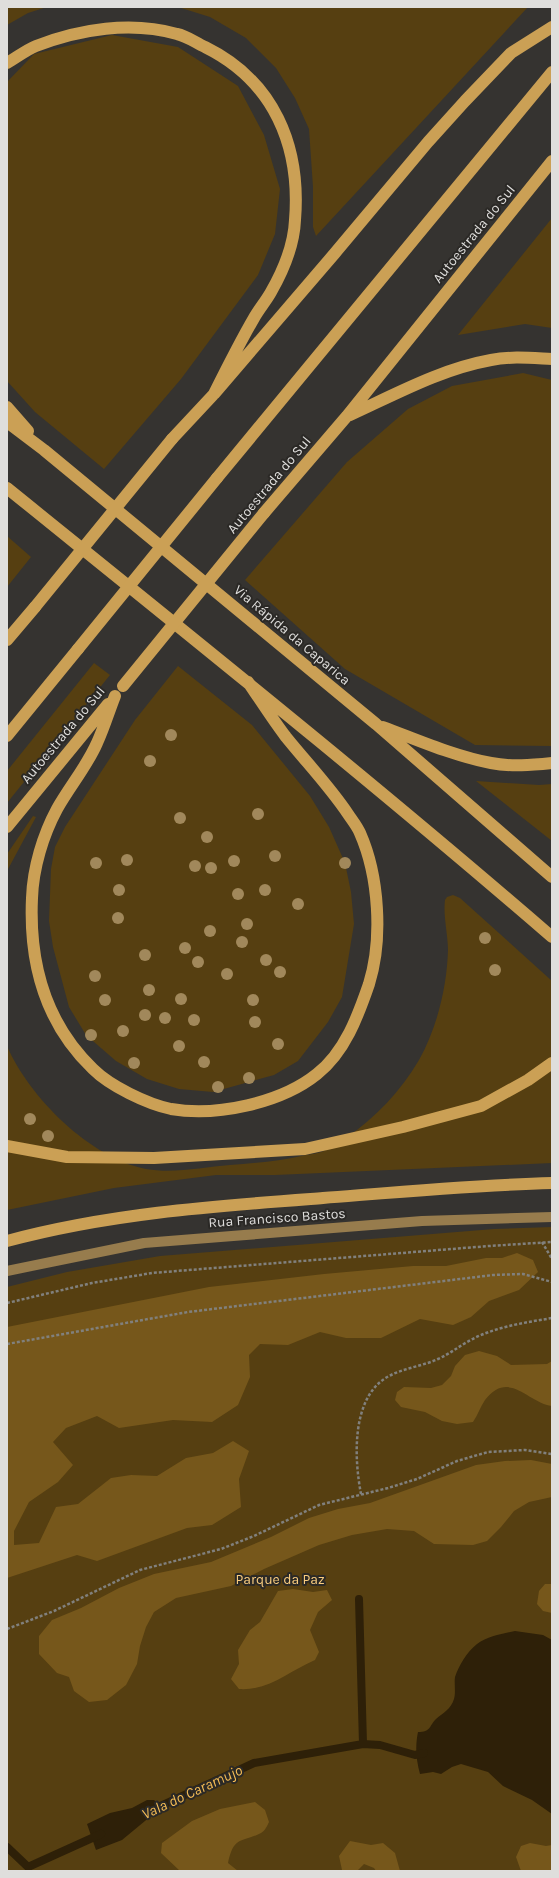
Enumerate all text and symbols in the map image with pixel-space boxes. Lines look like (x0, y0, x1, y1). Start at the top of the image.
street label: Autoestrada do Sul (429, 181, 519, 287)
street label: Autoestrada do Sul (223, 433, 315, 537)
street label: Via Rápida da Caparica (230, 581, 354, 689)
street label: Autoestrada do Sul (17, 683, 109, 787)
street label: Rua Francisco Bastos (208, 1205, 346, 1231)
park label: Parque da Paz (235, 1571, 325, 1588)
water label: Vala do Caramujo (139, 1761, 246, 1823)

